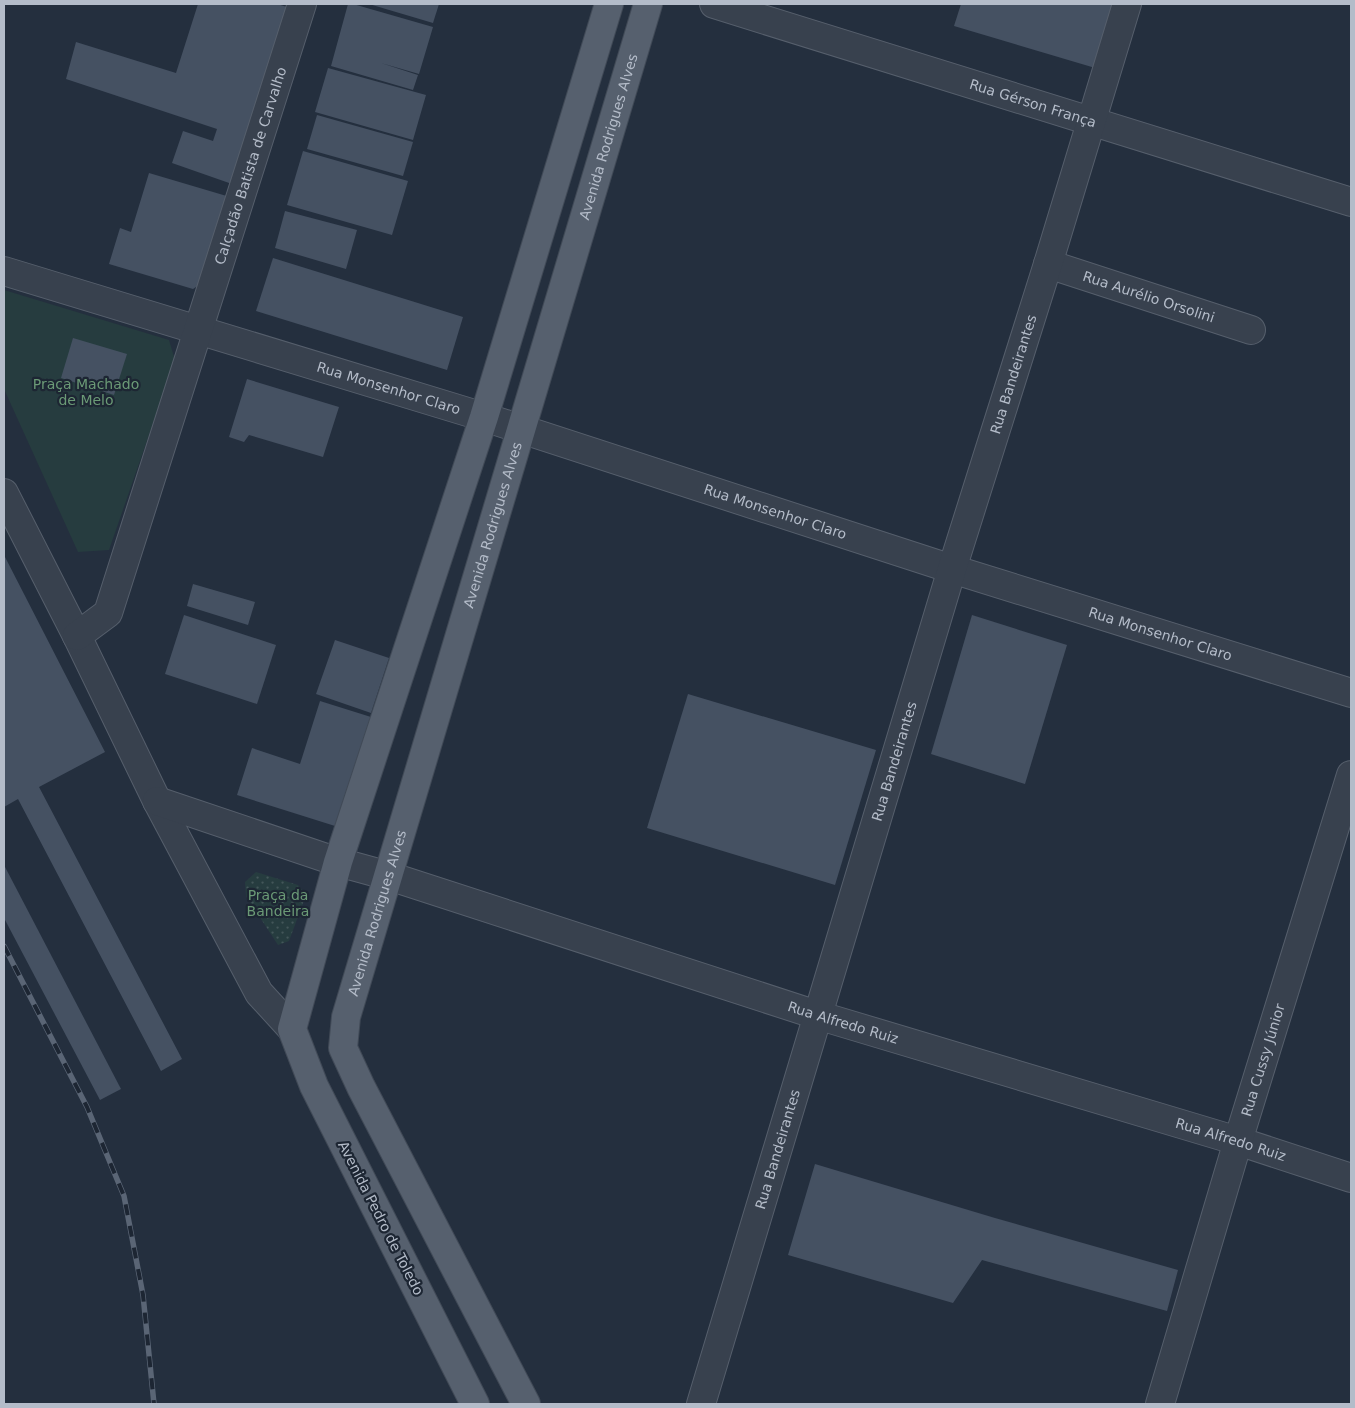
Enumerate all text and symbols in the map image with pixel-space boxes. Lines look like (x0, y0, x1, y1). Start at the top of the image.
street label: Avenida Rodrigues Alves (576, 52, 641, 222)
street label: Calçadão Batista de Carvalho (211, 65, 289, 267)
street label: Rua Gérson França (968, 76, 1098, 130)
street label: Rua Aurélio Orsolini (1081, 268, 1217, 326)
street label: Rua Bandeirantes (987, 313, 1040, 436)
street label: Rua Monsenhor Claro (315, 359, 462, 417)
park label: Praça Machado de Melo (33, 376, 139, 408)
street label: Avenida Rodrigues Alves (460, 440, 525, 610)
street label: Rua Monsenhor Claro (702, 481, 849, 542)
street label: Rua Monsenhor Claro (1087, 604, 1234, 664)
street label: Rua Bandeirantes (869, 700, 920, 823)
street label: Avenida Rodrigues Alves (345, 828, 409, 998)
park label: Praça da Bandeira (247, 887, 309, 919)
street label: Rua Alfredo Ruiz (786, 998, 900, 1047)
street label: Rua Cussy Júnior (1238, 1002, 1288, 1118)
street label: Rua Bandeirantes (752, 1087, 803, 1211)
street label: Rua Alfredo Ruiz (1174, 1115, 1288, 1164)
street label: Avenida Pedro de Toledo (335, 1138, 427, 1298)

